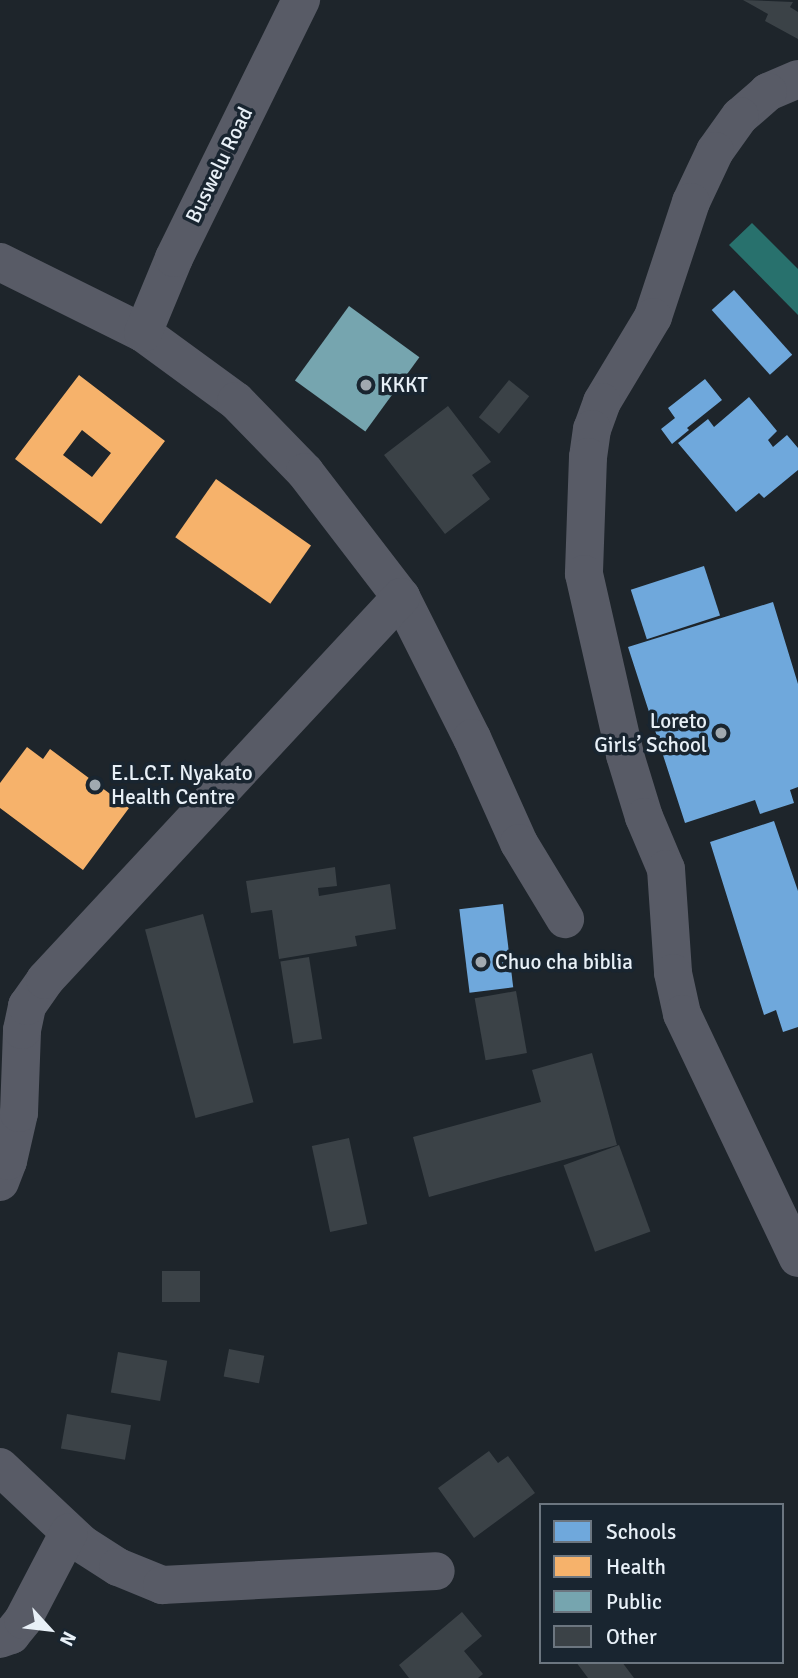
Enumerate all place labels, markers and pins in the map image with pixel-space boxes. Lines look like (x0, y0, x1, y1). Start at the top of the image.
place label: KKKT (380, 372, 428, 398)
marker: KKKT (358, 377, 374, 393)
place label: Loreto Girls’ School (594, 708, 707, 758)
marker: Loreto Girls’ School (713, 725, 729, 741)
place label: E.L.C.T. Nyakato Health Centre (111, 760, 253, 810)
marker: E.L.C.T. Nyakato Health Centre (85, 775, 105, 795)
place label: Chuo cha biblia (495, 949, 633, 975)
marker: Chuo cha biblia (473, 954, 489, 970)

